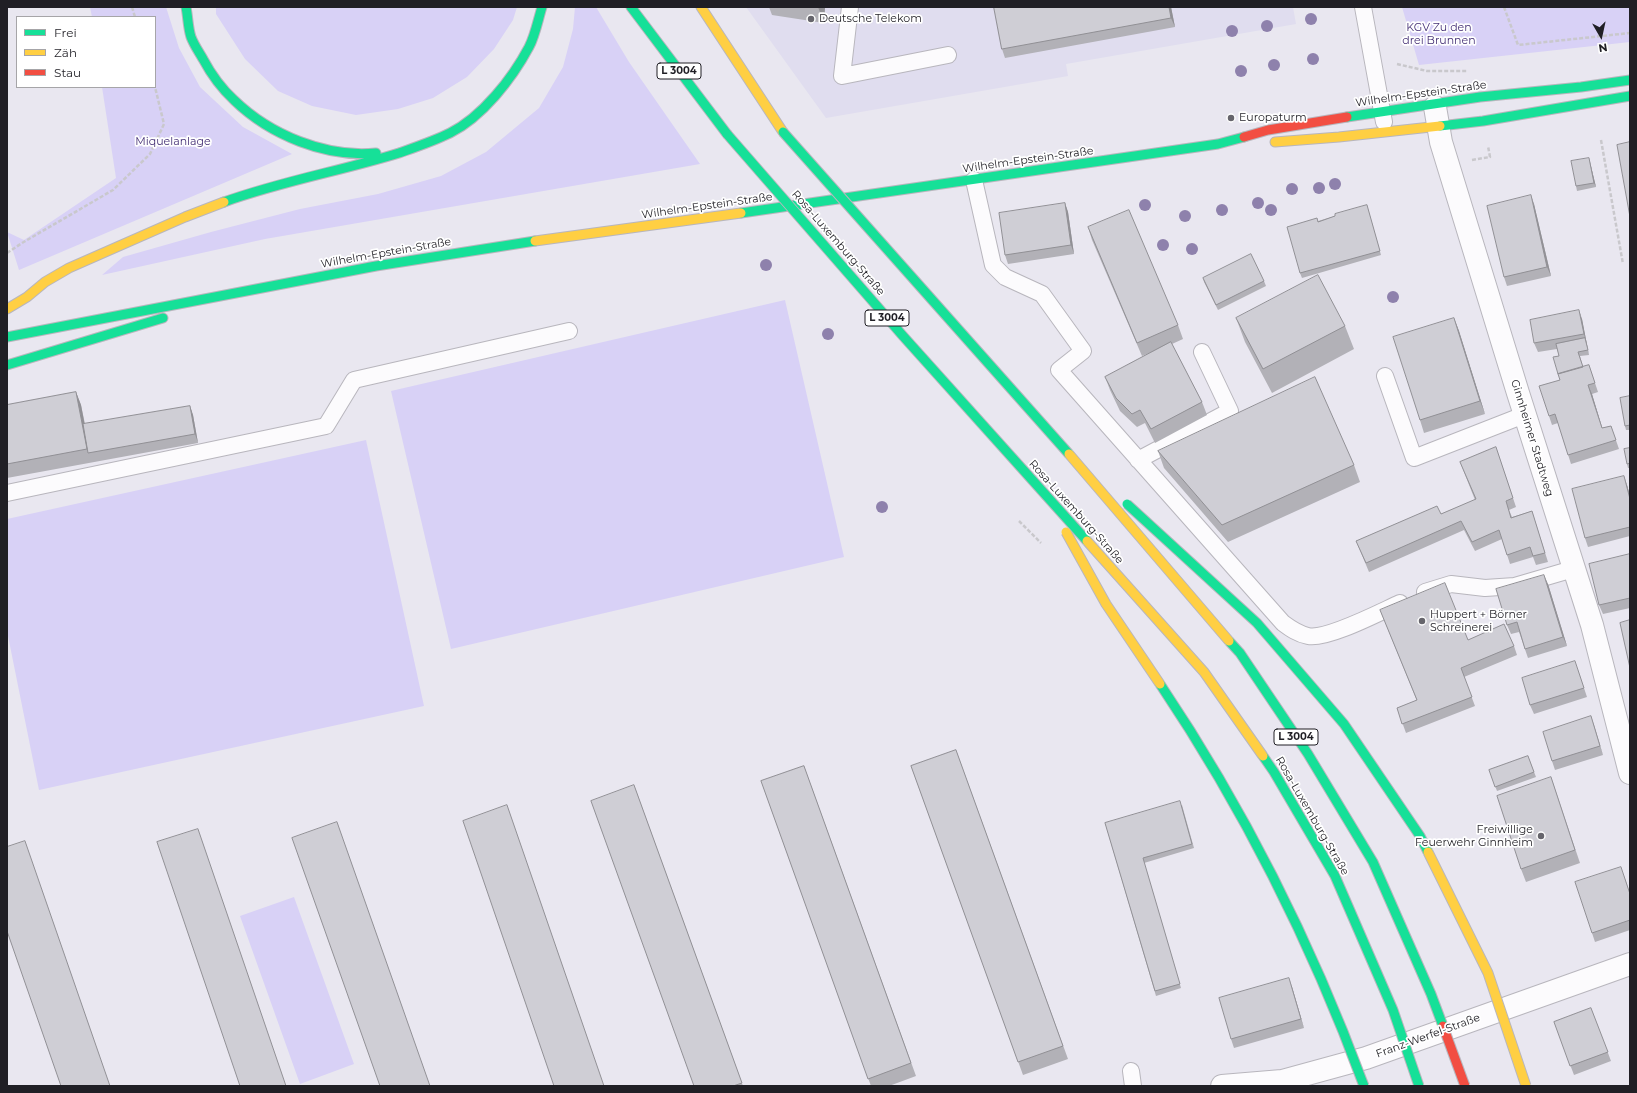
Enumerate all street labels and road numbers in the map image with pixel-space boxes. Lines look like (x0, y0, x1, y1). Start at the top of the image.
road number: L 3004 (657, 63, 701, 79)
street label: Wilhelm-Epstein-Straße (1355, 78, 1487, 110)
street label: Wilhelm-Epstein-Straße (962, 144, 1094, 176)
street label: Rosa-Luxemburg-Straße (789, 188, 887, 298)
street label: Wilhelm-Epstein-Straße (641, 190, 773, 222)
street label: Wilhelm-Epstein-Straße (320, 235, 452, 271)
road number: L 3004 (865, 310, 909, 326)
street label: Ginnheimer Stadtweg (1508, 378, 1556, 498)
street label: Rosa-Luxemburg-Straße (1026, 457, 1126, 567)
road number: L 3004 (1274, 729, 1318, 745)
street label: Rosa-Luxemburg-Straße (1273, 754, 1351, 878)
street label: Franz-Werfel-Straße (1374, 1011, 1482, 1061)

